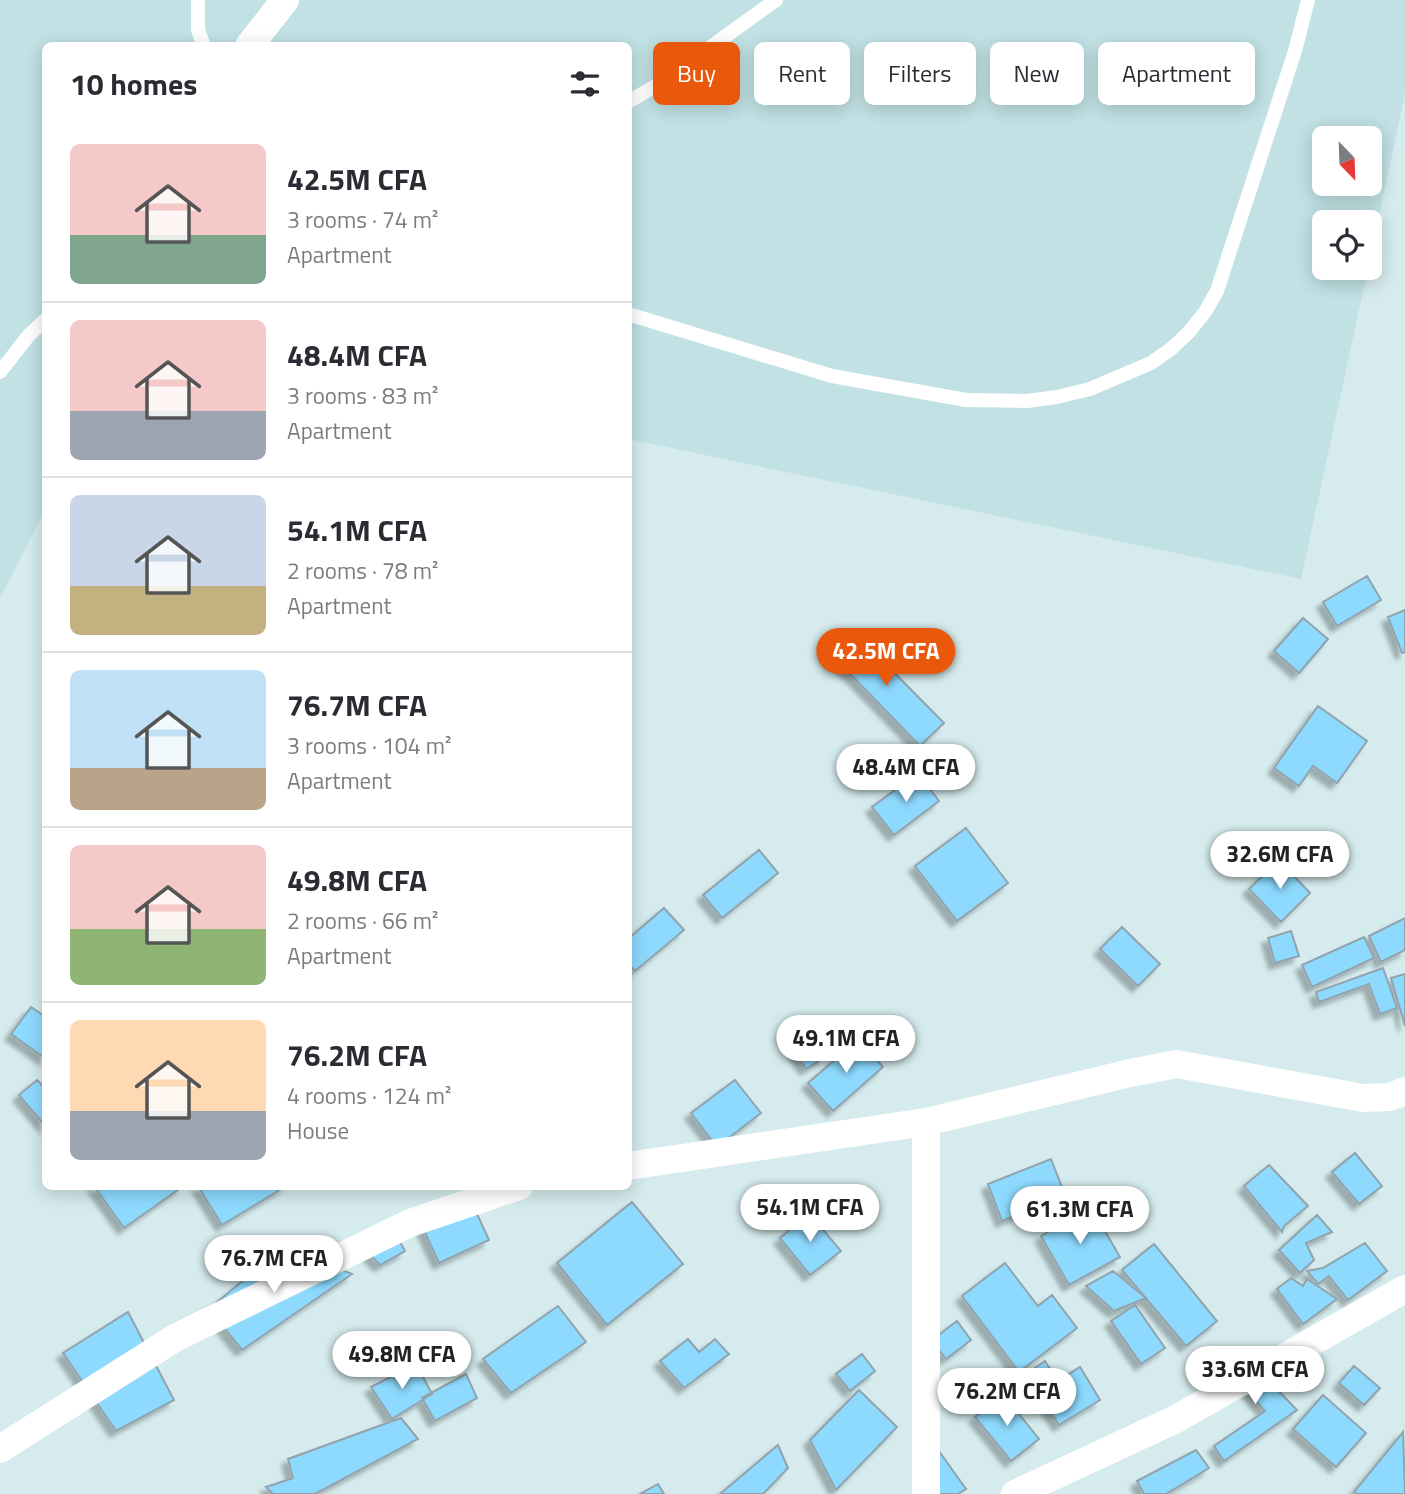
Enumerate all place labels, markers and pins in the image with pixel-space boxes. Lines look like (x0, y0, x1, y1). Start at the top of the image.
pin: 42.5M CFA (806, 628, 966, 688)
pin: 48.4M CFA (826, 744, 986, 804)
pin: 32.6M CFA (1200, 832, 1360, 891)
pin: 49.1M CFA (766, 1016, 926, 1075)
pin: 54.1M CFA (730, 1184, 890, 1244)
pin: 61.3M CFA (1000, 1186, 1160, 1246)
pin: 76.7M CFA (194, 1236, 354, 1295)
pin: 49.8M CFA (322, 1332, 482, 1391)
pin: 33.6M CFA (1175, 1346, 1335, 1406)
pin: 76.2M CFA (927, 1368, 1087, 1428)

